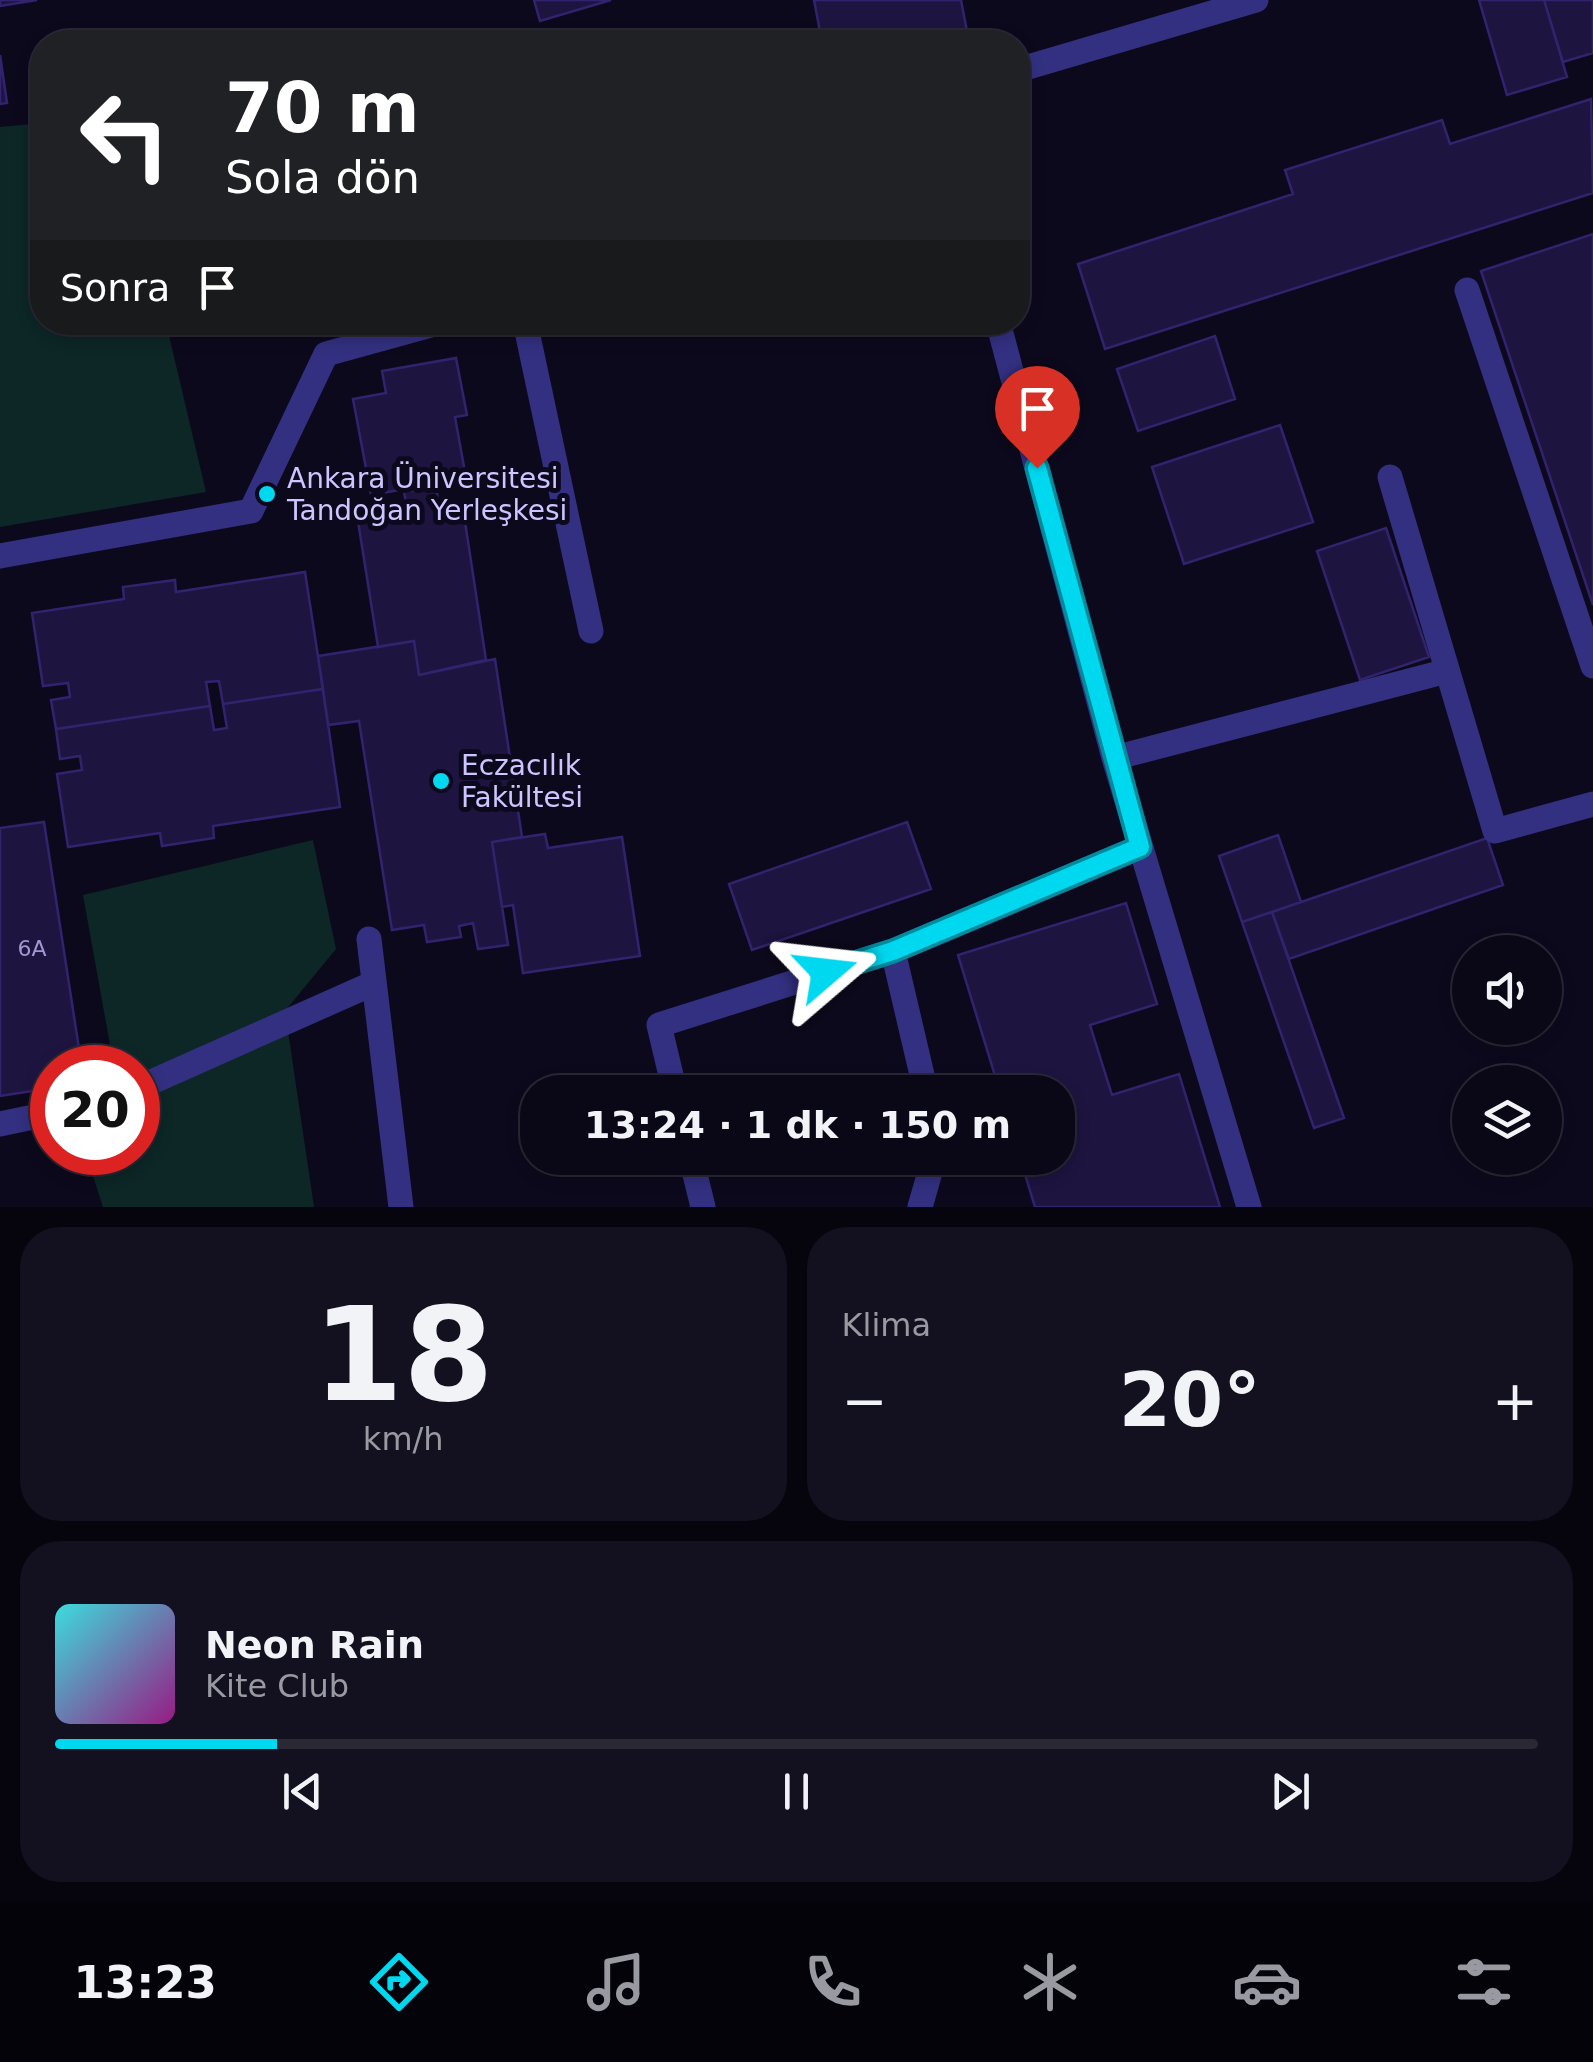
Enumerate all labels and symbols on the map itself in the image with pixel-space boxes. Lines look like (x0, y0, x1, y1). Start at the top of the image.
pin (995, 366, 1080, 469)
place label: Ankara Üniversitesi Tandoğan Yerleşkesi (286, 461, 567, 527)
marker: Ankara Üniversitesi Tandoğan Yerleşkesi (256, 483, 278, 505)
place label: Eczacılık Fakültesi (461, 749, 583, 814)
marker: Eczacılık Fakültesi (430, 770, 452, 792)
position arrow (774, 920, 878, 1024)
house number: 6A (17, 936, 47, 961)
speed limit sign: 20 (30, 1045, 160, 1175)

